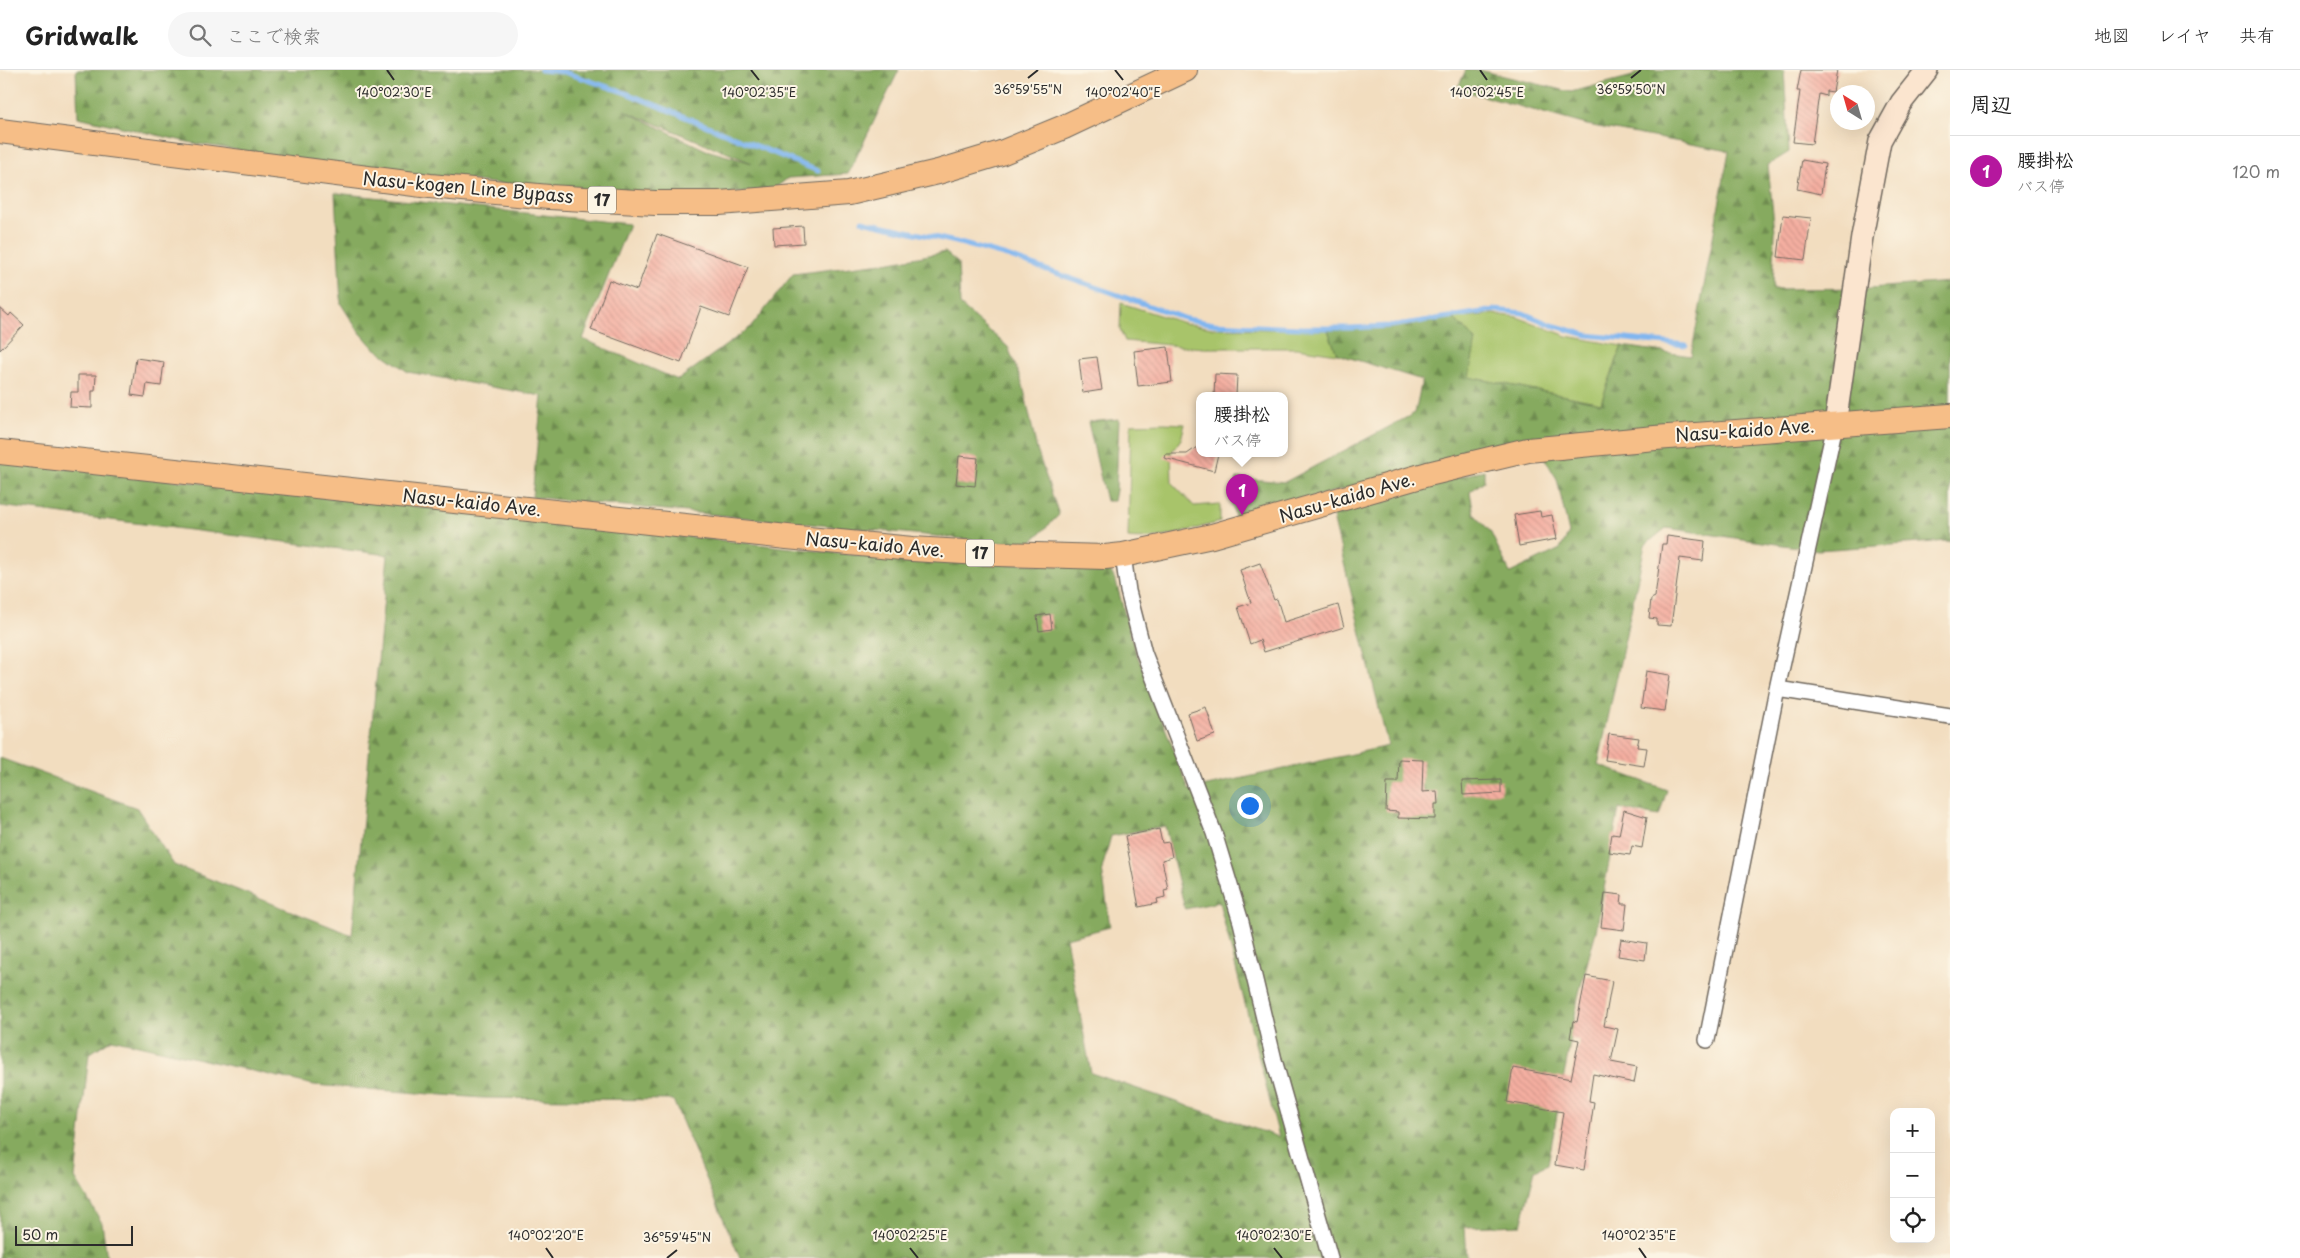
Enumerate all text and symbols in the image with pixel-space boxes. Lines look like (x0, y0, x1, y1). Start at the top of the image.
search box (168, 12, 518, 57)
text: Gridwalk (25, 17, 138, 53)
icon: search (186, 21, 214, 49)
text: ここで検索 (226, 21, 321, 49)
text: 地図 (2094, 21, 2130, 48)
text: レイヤ (2158, 21, 2211, 48)
text: 共有 (2239, 21, 2275, 48)
text: 36°59'55"N (994, 80, 1062, 98)
text: 36°59'50"N (1596, 80, 1666, 98)
text: 140°02'30"E (356, 83, 432, 101)
text: 140°02'35"E (722, 83, 796, 101)
text: 140°02'40"E (1085, 83, 1161, 101)
text: 140°02'45"E (1450, 83, 1524, 101)
north arrow (1830, 85, 1875, 130)
text: 周辺 (1970, 87, 2012, 119)
text: 腰掛松 (2017, 145, 2074, 173)
text: 1 (1982, 159, 1990, 183)
text: 120 m (2233, 159, 2280, 183)
street label: Nasu-kogen Line Bypass (362, 164, 575, 209)
text: バス停 (2017, 173, 2065, 197)
road number: 17 (588, 186, 616, 214)
popup (1196, 392, 1288, 457)
text: 腰掛松 (1213, 399, 1271, 427)
street label: Nasu-kaido Ave. (1674, 411, 1815, 448)
text: バス停 (1213, 427, 1262, 451)
street label: Nasu-kaido Ave. (1276, 464, 1417, 529)
pin: 1 (1226, 474, 1258, 515)
street label: Nasu-kaido Ave. (401, 481, 543, 522)
street label: Nasu-kaido Ave. (804, 524, 946, 563)
road number: 17 (966, 539, 994, 566)
your location (1237, 793, 1263, 819)
map controls (1890, 1108, 1935, 1243)
button: + (1890, 1108, 1935, 1153)
button: − (1890, 1153, 1935, 1198)
button: locate (1890, 1198, 1935, 1243)
scale bar (15, 1223, 132, 1246)
text: 50 m (22, 1224, 58, 1245)
text: 140°02'20"E (508, 1226, 584, 1244)
text: 140°02'25"E (872, 1226, 948, 1244)
text: 140°02'30"E (1236, 1226, 1312, 1244)
text: 140°02'35"E (1602, 1226, 1676, 1244)
text: 36°59'45"N (643, 1228, 711, 1246)

